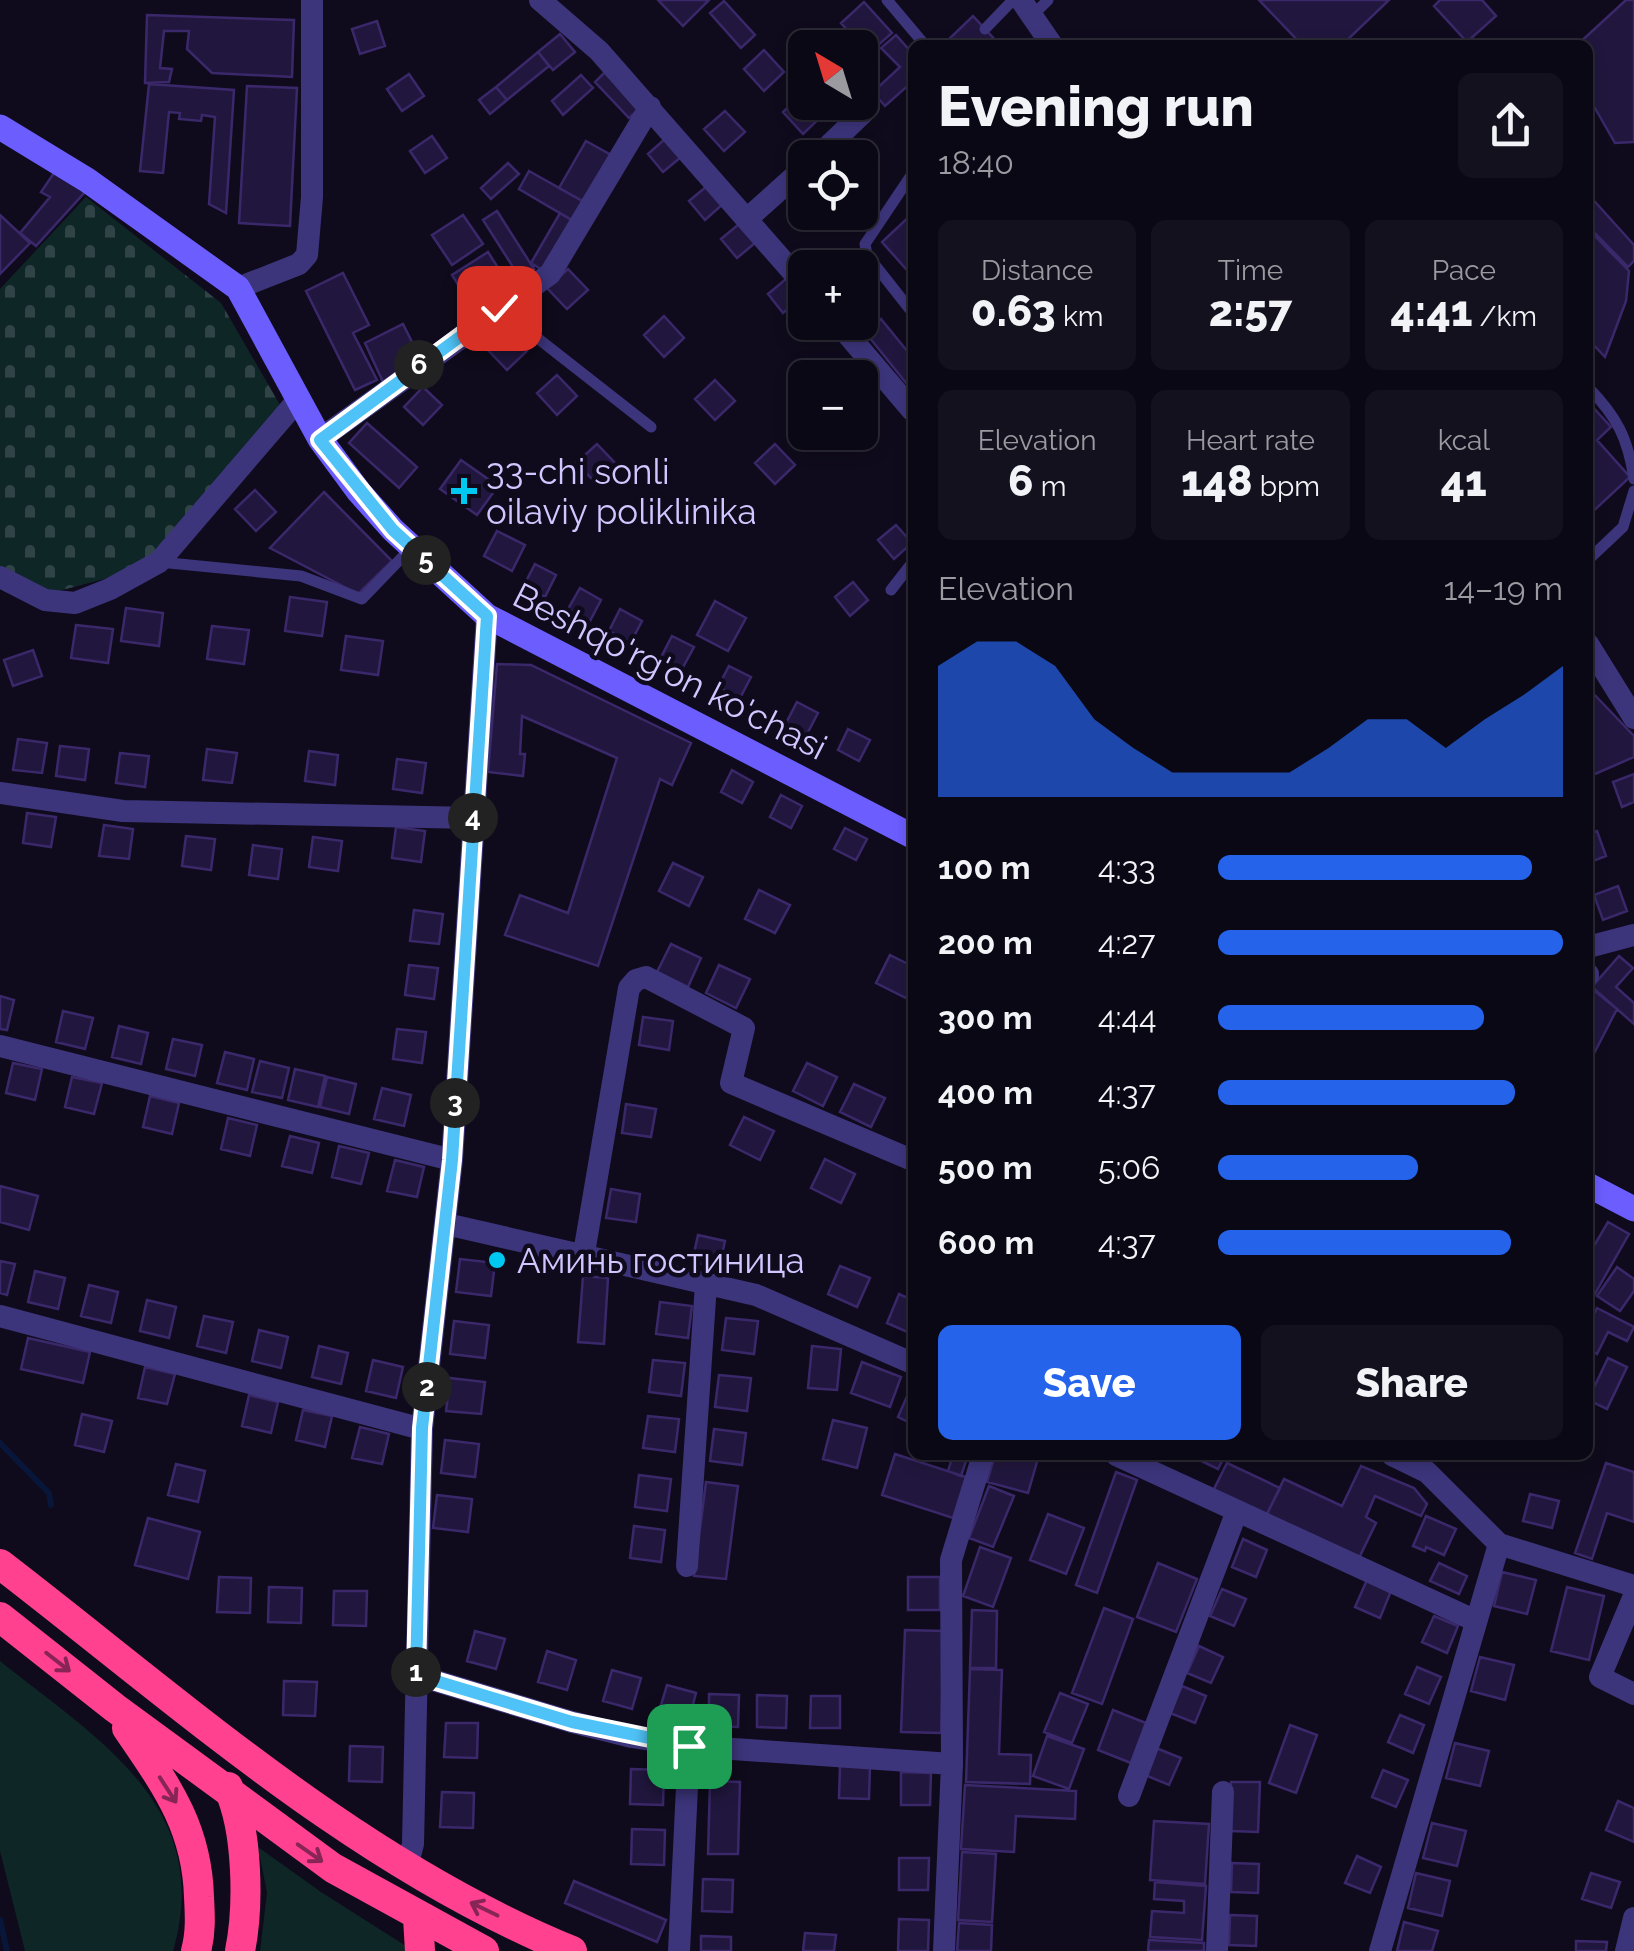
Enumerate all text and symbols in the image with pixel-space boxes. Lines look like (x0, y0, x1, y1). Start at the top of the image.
north arrow (788, 30, 878, 120)
map controls (788, 30, 878, 450)
button: share (1458, 73, 1563, 178)
text: Evening run (938, 74, 1254, 139)
button: locate (788, 140, 878, 230)
text: 18:40 (938, 144, 1014, 181)
button: + (788, 250, 878, 340)
text: Distance (981, 254, 1093, 287)
text: Time (1218, 254, 1283, 287)
text: Pace (1432, 254, 1496, 287)
pin (457, 266, 542, 351)
icon: check (472, 281, 527, 336)
text: 0.63 (971, 287, 1056, 336)
text: 2:57 (1209, 287, 1292, 336)
text: 4:41 (1391, 287, 1472, 336)
text: km (1056, 300, 1103, 333)
text: /km (1472, 300, 1537, 333)
pin: 6 (394, 340, 444, 390)
text: 6 (411, 348, 428, 381)
button: − (788, 360, 878, 450)
text: Elevation (978, 424, 1097, 457)
text: Heart rate (1186, 424, 1315, 457)
text: kcal (1438, 424, 1490, 457)
place label: 33-chi sonli oilaviy poliklinika (486, 451, 757, 532)
text: 6 (1008, 457, 1034, 506)
text: 148 (1181, 457, 1253, 506)
text: 41 (1441, 457, 1487, 506)
text: m (1034, 470, 1066, 503)
text: bpm (1253, 470, 1320, 503)
marker: 33-chi sonli oilaviy poliklinika (451, 478, 477, 504)
pin: 5 (401, 535, 451, 585)
text: 5 (418, 543, 434, 576)
text: Elevation (938, 570, 1074, 607)
text: 14–19 m (1444, 570, 1563, 607)
street label: Beshqo'rg'on ko'chasi (507, 574, 833, 768)
pin: 4 (448, 793, 498, 843)
text: 4 (465, 801, 481, 834)
text: 100 m (938, 849, 1031, 886)
text: 4:33 (1098, 849, 1156, 886)
text: 200 m (938, 924, 1033, 961)
text: 4:27 (1098, 924, 1155, 961)
text: 300 m (938, 999, 1033, 1036)
text: 4:44 (1098, 999, 1156, 1036)
text: 400 m (938, 1074, 1033, 1111)
text: 4:37 (1098, 1074, 1156, 1111)
pin: 3 (430, 1078, 480, 1128)
text: 3 (447, 1086, 463, 1119)
text: 500 m (938, 1149, 1033, 1186)
text: 5:06 (1098, 1149, 1160, 1186)
text: 600 m (938, 1224, 1034, 1261)
text: 4:37 (1098, 1224, 1156, 1261)
place label: Аминь гостиница (517, 1240, 805, 1281)
marker: Аминь гостиница (486, 1249, 508, 1271)
button: Save (938, 1325, 1241, 1440)
button: Share (1261, 1325, 1563, 1440)
pin: 2 (402, 1362, 452, 1412)
text: 2 (419, 1370, 435, 1403)
pin: 1 (391, 1647, 441, 1697)
one-way arrow (44, 1651, 70, 1673)
text: 1 (409, 1655, 423, 1688)
pin (647, 1704, 732, 1789)
icon: arrive (662, 1719, 717, 1774)
one-way arrow (158, 1775, 179, 1804)
one-way arrow (296, 1842, 323, 1863)
one-way arrow (470, 1898, 500, 1917)

